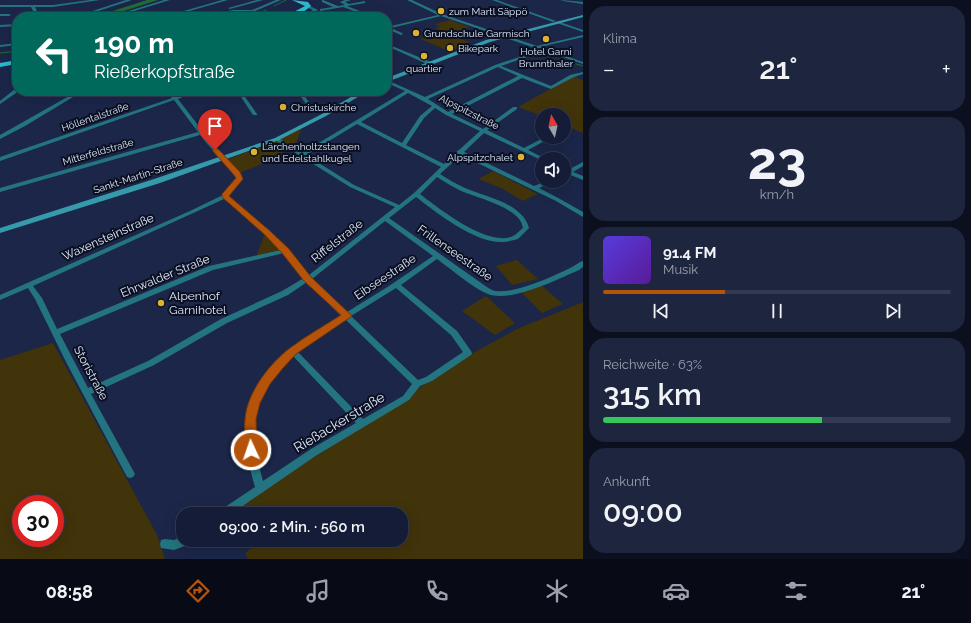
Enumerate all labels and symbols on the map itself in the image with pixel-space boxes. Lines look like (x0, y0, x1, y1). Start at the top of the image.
marker: zum Martl Säppö (436, 6, 446, 16)
place label: zum Martl Säppö (449, 6, 527, 17)
marker: Grundschule Garmisch (411, 28, 421, 38)
place label: Grundschule Garmisch (424, 28, 530, 39)
marker: Hotel Garni Brunnthaler (541, 34, 551, 44)
marker: Bikepark (445, 43, 455, 53)
place label: Bikepark (458, 43, 499, 54)
place label: Hotel Garni Brunnthaler (519, 46, 574, 69)
marker: quartier (419, 51, 429, 61)
place label: quartier (406, 63, 442, 74)
street label: Alpspitzstraße (437, 92, 501, 132)
street label: Höllentalstraße (60, 100, 130, 134)
marker: Christuskirche (278, 102, 288, 112)
place label: Christuskirche (291, 102, 356, 113)
north arrow (535, 108, 571, 144)
pin (198, 109, 232, 150)
street label: Mitterfeldstraße (61, 137, 135, 167)
place label: Lärchenholtzstangen und Edelstahlkugel (262, 141, 360, 164)
marker: Lärchenholtzstangen und Edelstahlkugel (249, 147, 259, 157)
place label: Alpspitzchalet (447, 152, 514, 163)
marker: Alpspitzchalet (516, 152, 526, 162)
street label: Sankt-Martin-Straße (92, 156, 184, 196)
street label: Waxensteinstraße (60, 211, 156, 263)
street label: Riffelstraße (308, 216, 366, 266)
street label: Frillenseestraße (415, 222, 495, 284)
street label: Eibseestraße (351, 251, 419, 303)
street label: Ehrwalder Straße (118, 252, 212, 300)
place label: Alpenhof Garnihotel (169, 289, 227, 317)
marker: Alpenhof Garnihotel (156, 298, 166, 308)
street label: Storistraße (71, 344, 111, 402)
street label: Rießackerstraße (291, 389, 387, 455)
position arrow (230, 429, 272, 471)
speed limit sign: 30 (12, 495, 64, 547)

